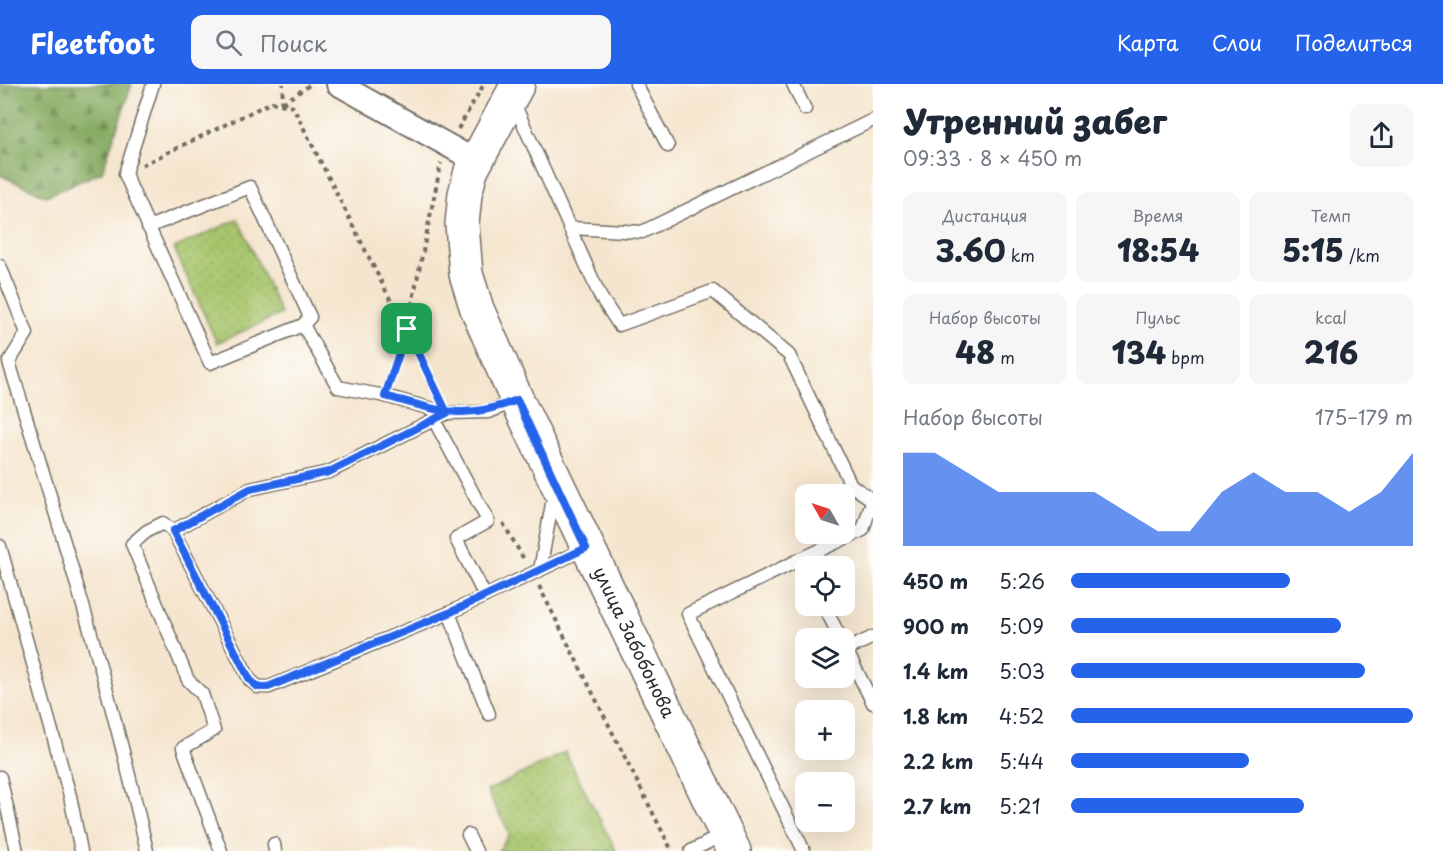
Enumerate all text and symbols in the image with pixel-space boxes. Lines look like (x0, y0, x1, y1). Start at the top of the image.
search box (191, 15, 611, 69)
text: Fleetfoot (30, 21, 155, 64)
icon: search (212, 26, 245, 59)
text: Поиск (260, 26, 327, 59)
text: Карта (1117, 26, 1179, 58)
text: Слои (1212, 26, 1262, 58)
text: Поделиться (1295, 26, 1413, 58)
text: Утренний забег (903, 95, 1167, 145)
button: share (1350, 104, 1413, 167)
text: 09:33 · 8 × 450 m (903, 143, 1082, 173)
text: Дистанция (943, 203, 1027, 227)
text: Время (1132, 203, 1184, 227)
text: Темп (1311, 203, 1351, 227)
text: 3.60 (935, 227, 1005, 272)
text: 18:54 (1117, 227, 1199, 272)
text: 5:15 (1282, 227, 1344, 272)
text: km (1005, 243, 1035, 267)
text: /km (1344, 243, 1380, 267)
pin (381, 303, 432, 354)
text: Набор высоты (929, 305, 1041, 329)
text: Пульс (1135, 305, 1181, 329)
text: kcal (1315, 305, 1347, 329)
icon: arrive (390, 312, 423, 345)
text: 48 (955, 329, 995, 374)
text: 134 (1111, 329, 1166, 374)
text: 216 (1304, 329, 1358, 374)
text: m (995, 345, 1015, 369)
text: bpm (1166, 345, 1205, 369)
text: Набор высоты (903, 402, 1043, 432)
text: 175–179 m (1315, 402, 1413, 432)
north arrow (795, 484, 855, 544)
map controls (795, 484, 855, 832)
button: locate (795, 556, 855, 616)
street label: улица Забобонова (587, 562, 683, 723)
text: 450 m (903, 566, 968, 596)
text: 5:26 (999, 566, 1045, 596)
text: 900 m (903, 611, 969, 641)
text: 5:09 (999, 611, 1044, 641)
button: layers (795, 628, 855, 688)
text: 1.4 km (903, 656, 969, 686)
text: 5:03 (999, 656, 1045, 686)
button: + (795, 700, 855, 760)
text: 1.8 km (903, 701, 968, 731)
text: 4:52 (999, 701, 1044, 731)
text: 2.2 km (903, 746, 973, 776)
text: 5:44 (999, 746, 1044, 776)
button: − (795, 772, 855, 832)
text: 2.7 km (903, 791, 971, 821)
text: 5:21 (999, 791, 1041, 821)

